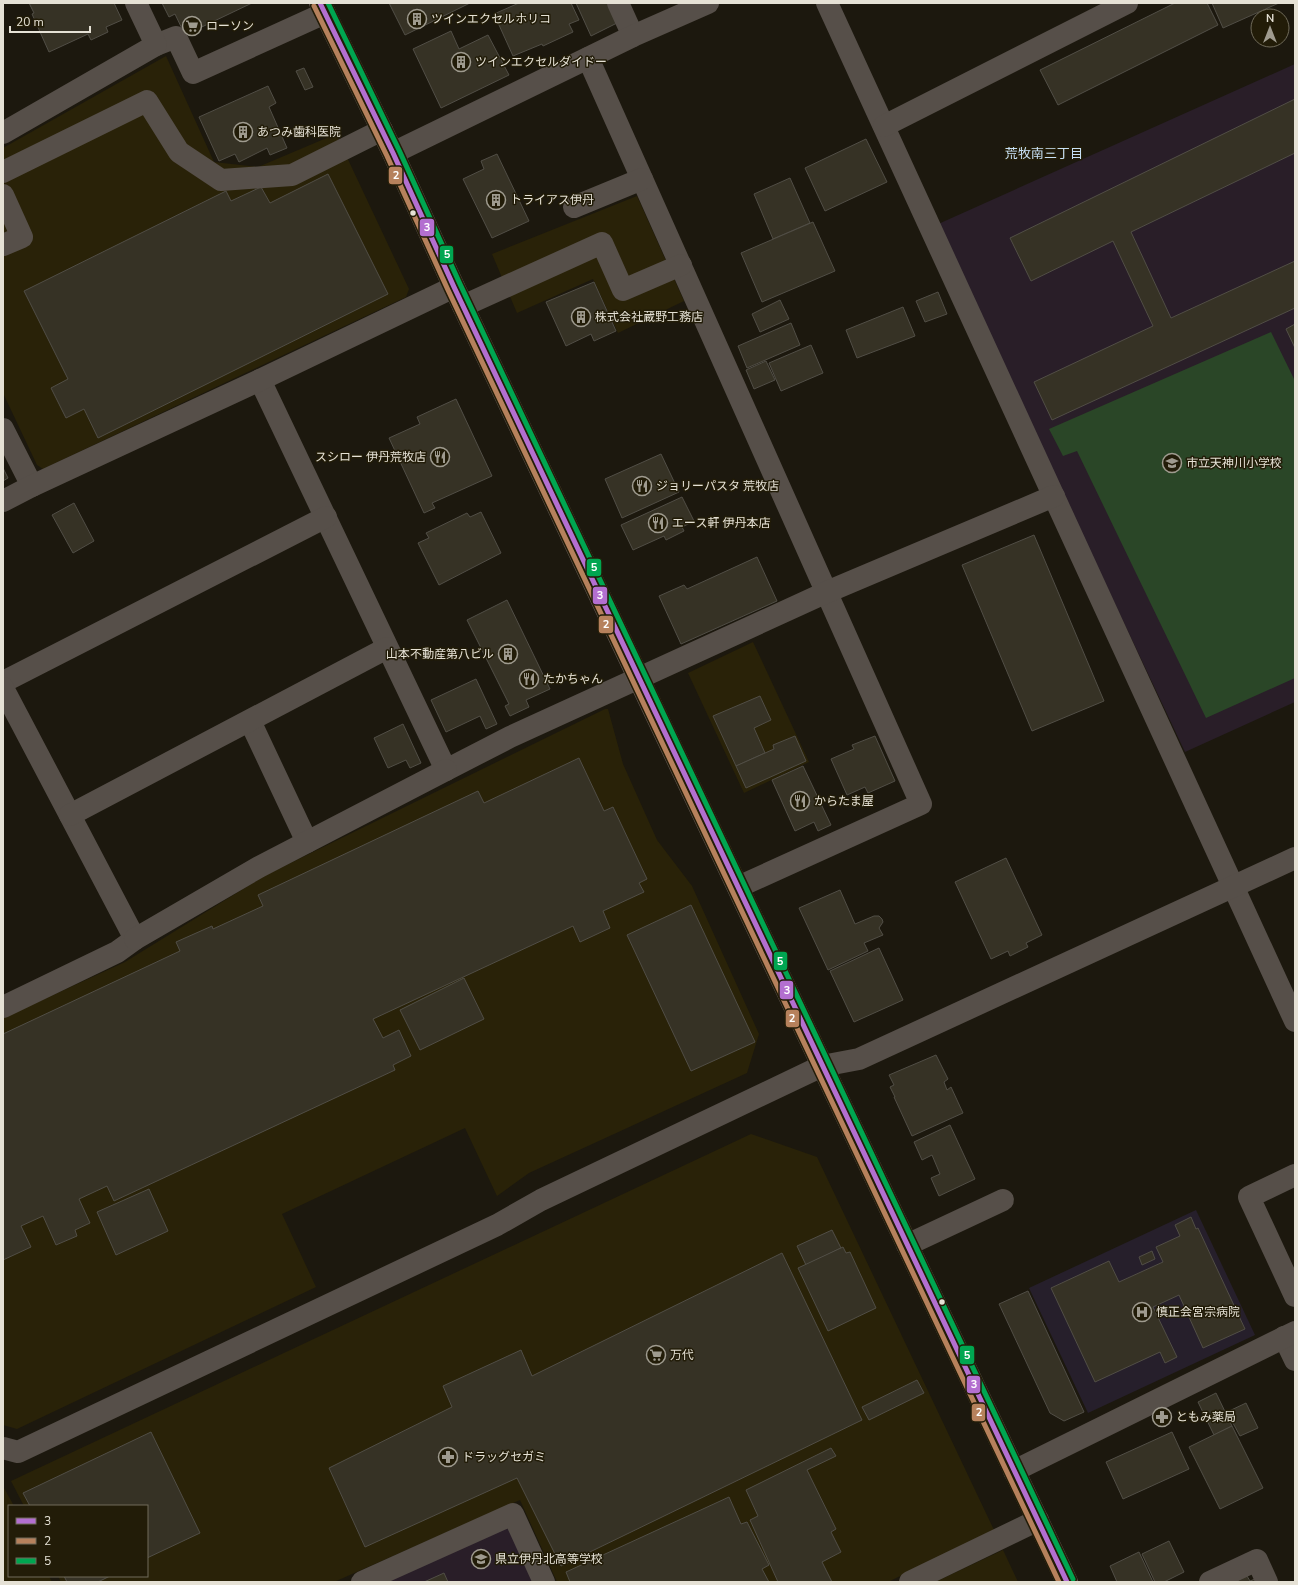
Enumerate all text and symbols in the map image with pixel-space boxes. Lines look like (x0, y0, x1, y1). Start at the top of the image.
scale bar (10, 8, 90, 34)
building icon: ツインエクセルホリコ (406, 8, 428, 30)
north arrow (1250, 8, 1290, 48)
place label: ツインエクセルホリコ (431, 11, 551, 27)
text: N (1266, 11, 1274, 26)
text: 20 m (16, 14, 44, 30)
supermarket icon: ローソン (181, 15, 203, 37)
place label: ローソン (206, 18, 254, 34)
building icon: ツインエクセルダイドー (450, 51, 472, 73)
place label: ツインエクセルダイドー (475, 54, 607, 70)
building icon: あつみ歯科医院 (232, 121, 254, 143)
place label: あつみ歯科医院 (257, 124, 341, 140)
district label: 荒牧南三丁目 (1005, 145, 1083, 163)
line badge: 2 (388, 166, 403, 185)
text: 2 (393, 168, 400, 183)
building icon: トライアス伊丹 (485, 189, 507, 211)
place label: トライアス伊丹 (510, 192, 594, 208)
unlabelled marker (408, 208, 418, 218)
line badge: 3 (419, 218, 435, 237)
text: 3 (424, 220, 430, 235)
line badge: 5 (439, 245, 454, 264)
text: 5 (444, 247, 451, 262)
building icon: 株式会社蔵野工務店 (570, 306, 592, 328)
place label: 株式会社蔵野工務店 (595, 309, 703, 325)
restaurant icon: スシロー 伊丹荒牧店 (429, 446, 451, 468)
place label: スシロー 伊丹荒牧店 (315, 449, 426, 465)
school or university icon: 市立天神川小学校 (1161, 452, 1183, 474)
place label: 市立天神川小学校 (1186, 455, 1282, 471)
restaurant icon: ジョリーパスタ 荒牧店 (631, 475, 653, 497)
place label: ジョリーパスタ 荒牧店 (656, 478, 779, 494)
restaurant icon: エース軒 伊丹本店 (647, 512, 669, 534)
place label: エース軒 伊丹本店 (672, 515, 771, 531)
line badge: 5 (586, 558, 602, 577)
text: 5 (591, 560, 598, 575)
line badge: 3 (592, 586, 608, 605)
text: 3 (597, 588, 603, 603)
line badge: 2 (598, 615, 614, 634)
text: 2 (603, 617, 610, 632)
building icon: 山本不動産第八ビル (497, 643, 519, 665)
place label: 山本不動産第八ビル (386, 646, 494, 662)
restaurant icon: たかちゃん (518, 668, 540, 690)
place label: たかちゃん (543, 671, 603, 687)
restaurant icon: からたま屋 (789, 790, 811, 812)
place label: からたま屋 (814, 793, 874, 809)
line badge: 5 (773, 951, 788, 971)
text: 5 (777, 954, 784, 969)
line badge: 3 (779, 980, 794, 1000)
text: 3 (784, 983, 790, 998)
line badge: 2 (785, 1009, 800, 1028)
text: 2 (789, 1011, 796, 1026)
unlabelled marker (937, 1297, 947, 1307)
hospital icon: 慎正会宮宗病院 (1131, 1301, 1153, 1323)
place label: 慎正会宮宗病院 (1156, 1304, 1240, 1320)
supermarket icon: 万代 (645, 1344, 667, 1366)
line badge: 5 (959, 1345, 975, 1365)
place label: 万代 (670, 1347, 694, 1363)
text: 5 (964, 1348, 971, 1363)
line badge: 3 (966, 1375, 981, 1394)
text: 3 (971, 1377, 977, 1392)
line badge: 2 (971, 1403, 986, 1422)
text: 2 (976, 1405, 983, 1420)
pharmacy icon: ともみ薬局 (1151, 1406, 1173, 1428)
place label: ともみ薬局 (1176, 1409, 1236, 1425)
pharmacy icon: ドラッグセガミ (437, 1446, 459, 1468)
place label: ドラッグセガミ (462, 1449, 546, 1465)
legend (8, 1505, 148, 1577)
text: 3 (44, 1513, 51, 1529)
text: 2 (44, 1533, 51, 1549)
school or university icon: 県立伊丹北高等学校 (470, 1548, 492, 1570)
place label: 県立伊丹北高等学校 (495, 1551, 603, 1567)
text: 5 (44, 1553, 51, 1569)

